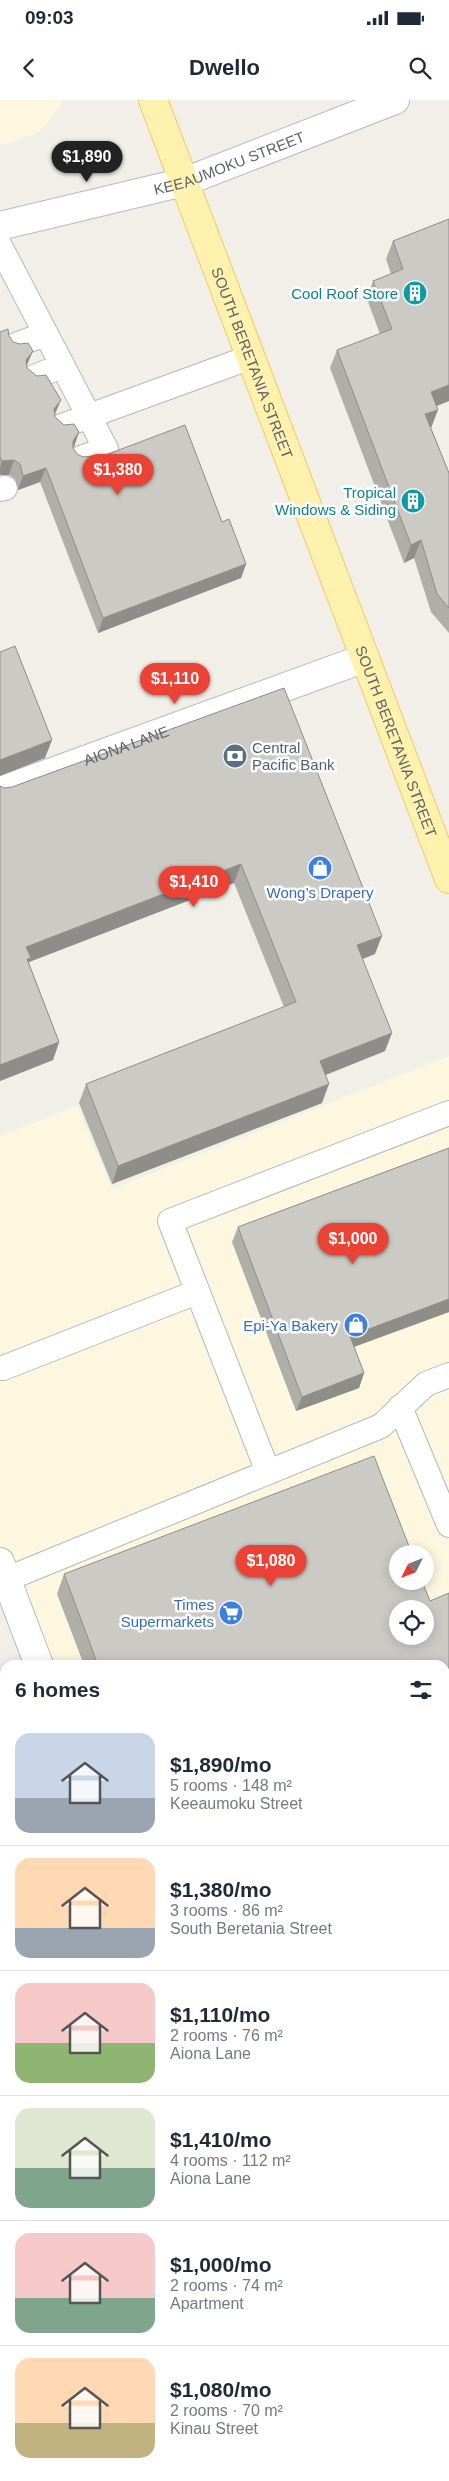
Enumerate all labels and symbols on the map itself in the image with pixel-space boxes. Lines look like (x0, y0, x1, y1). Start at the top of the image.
street label: KEEAUMOKU STREET (152, 128, 307, 197)
pin: $1,890 (46, 141, 128, 183)
street label: SOUTH BERETANIA STREET (209, 265, 297, 461)
building icon: Cool Roof Store (402, 280, 428, 306)
place label: Cool Roof Store (291, 285, 398, 302)
pin: $1,380 (77, 454, 159, 496)
place label: Tropical Windows & Siding (275, 484, 396, 518)
building icon: Tropical Windows & Siding (400, 488, 426, 514)
street label: SOUTH BERETANIA STREET (353, 643, 441, 839)
pin: $1,110 (134, 662, 216, 705)
street label: AIONA LANE (81, 722, 171, 768)
place label: Central Pacific Bank (252, 739, 335, 773)
bank icon: Central Pacific Bank (222, 743, 248, 769)
shop icon: Wong’s Drapery (307, 855, 333, 881)
pin: $1,410 (153, 866, 235, 908)
place label: Wong’s Drapery (267, 884, 374, 901)
pin: $1,000 (312, 1222, 394, 1265)
shop icon: Epi-Ya Bakery (343, 1312, 369, 1338)
place label: Epi-Ya Bakery (243, 1317, 338, 1334)
pin: $1,080 (230, 1544, 312, 1587)
north arrow (389, 1545, 434, 1590)
place label: Times Supermarkets (121, 1596, 214, 1630)
supermarket icon: Times Supermarkets (218, 1600, 244, 1626)

